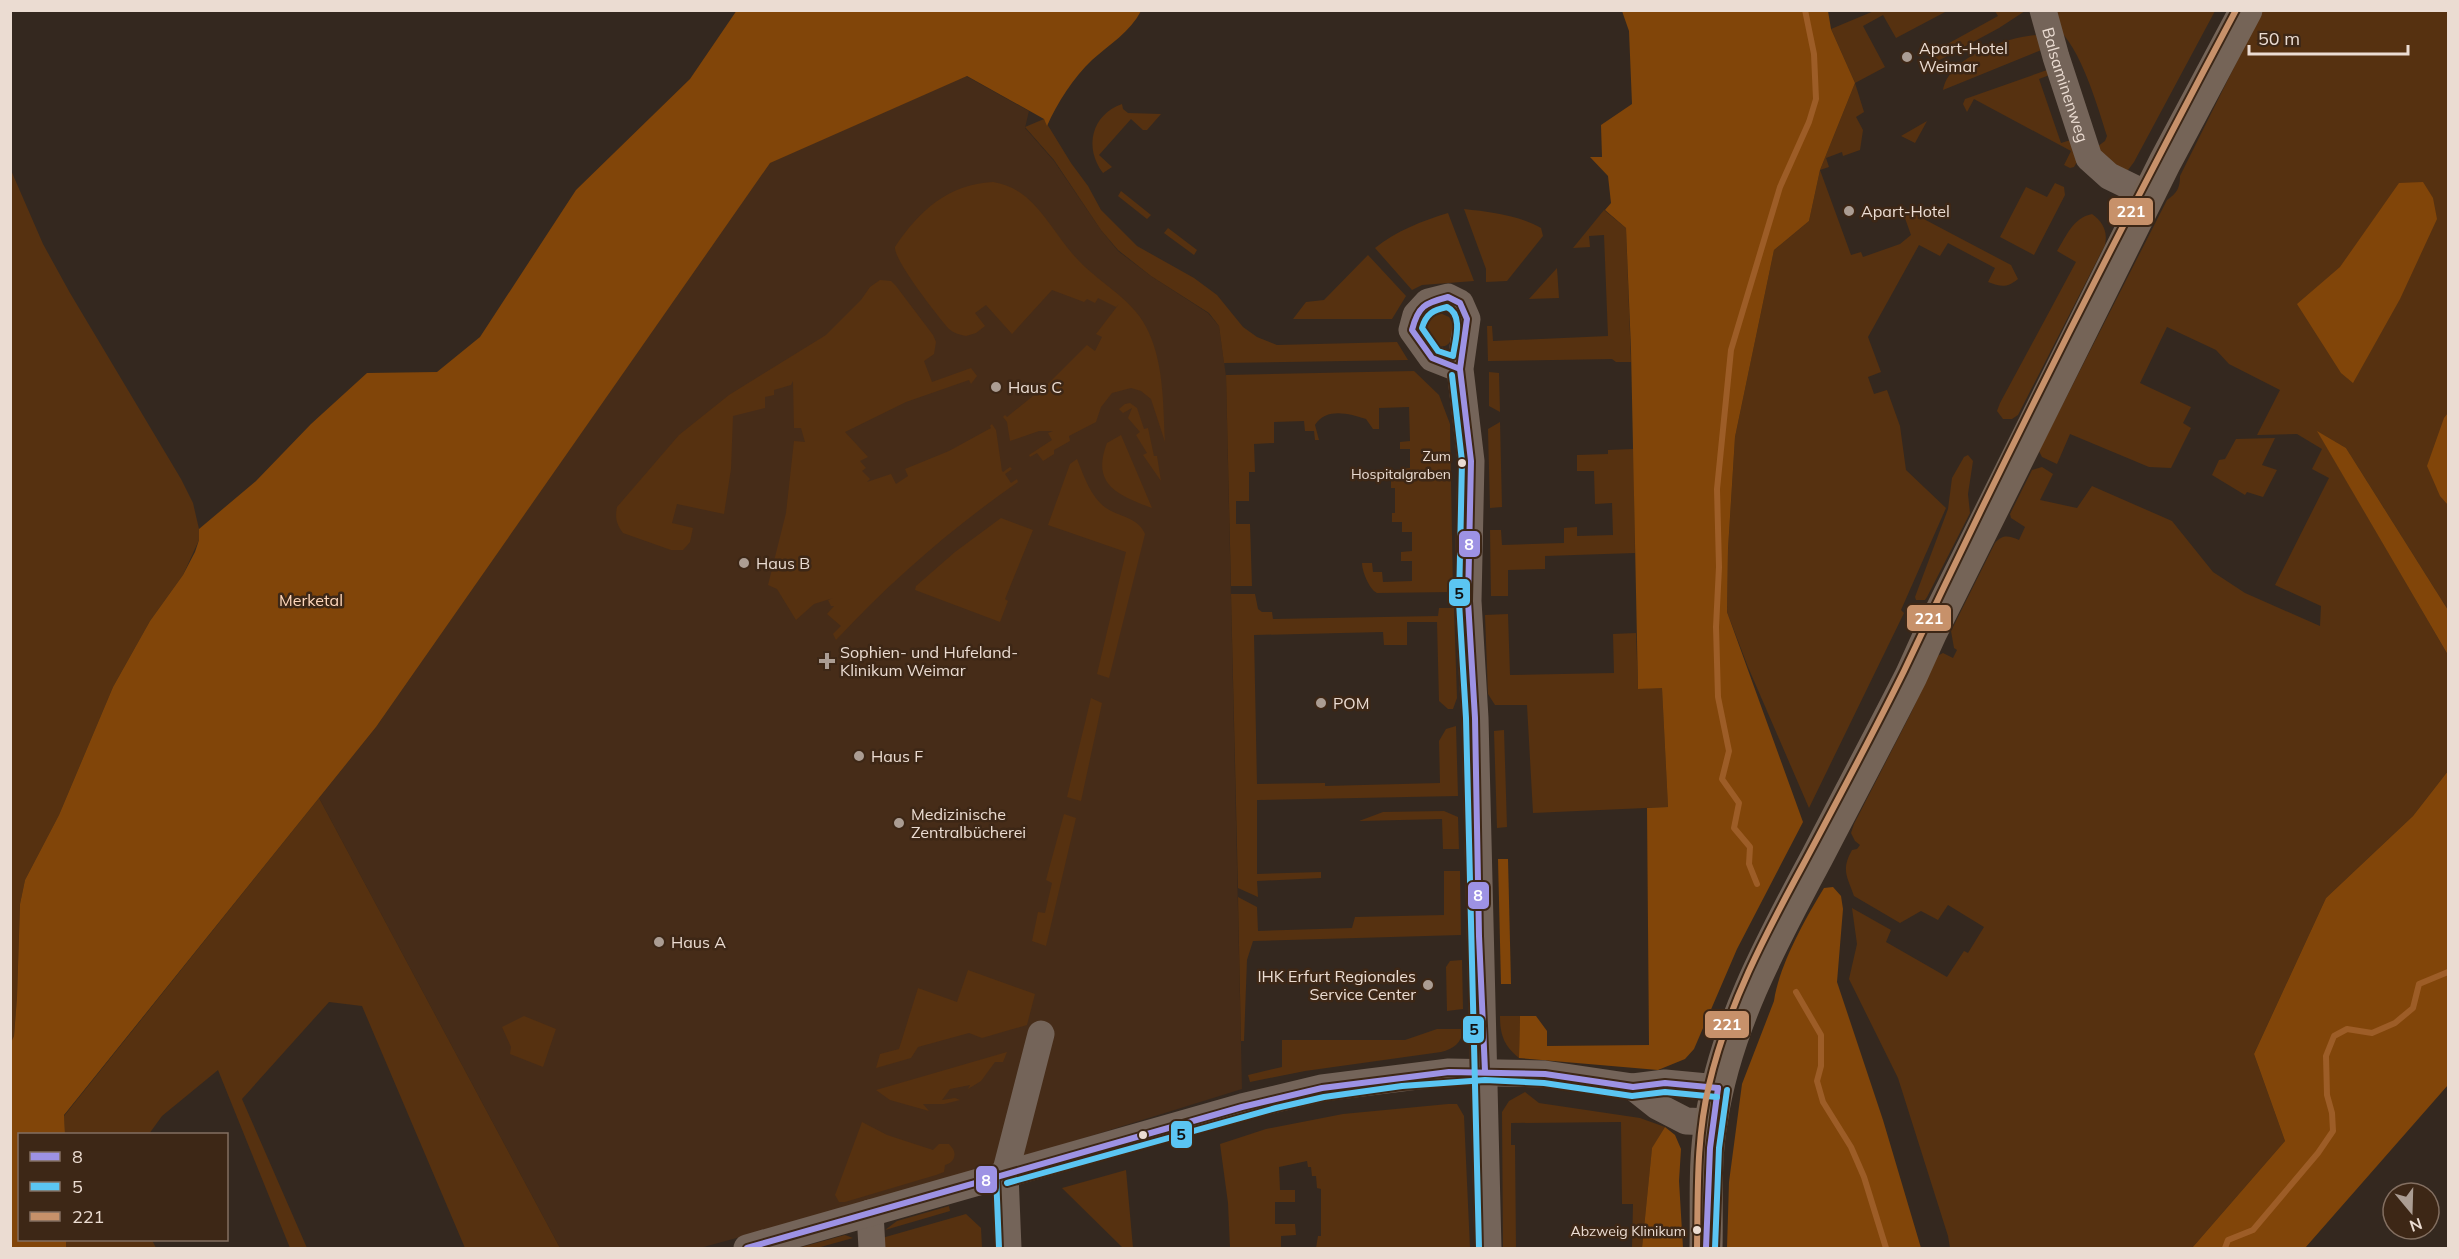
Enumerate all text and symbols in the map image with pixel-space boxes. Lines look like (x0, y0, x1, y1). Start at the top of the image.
scale bar (2249, 18, 2408, 56)
street label: Balsaminenweg (2038, 25, 2093, 145)
text: 50 m (2258, 27, 2300, 50)
place label: Apart-Hotel Weimar (1919, 38, 2008, 76)
marker: Apart-Hotel Weimar (1900, 50, 1914, 64)
line badge: 221 (2108, 197, 2154, 226)
place label: Apart-Hotel (1861, 201, 1950, 221)
text: 221 (2117, 201, 2145, 221)
marker: Apart-Hotel (1842, 204, 1856, 218)
place label: Haus C (1008, 377, 1062, 397)
marker: Haus C (989, 380, 1003, 394)
place label: Zum Hospitalgraben (1351, 447, 1451, 483)
marker: Zum Hospitalgraben (1456, 457, 1468, 469)
line badge: 8 (1458, 530, 1481, 558)
text: 8 (1464, 534, 1474, 554)
place label: Haus B (756, 553, 810, 573)
marker: Haus B (737, 556, 751, 570)
line badge: 5 (1448, 578, 1471, 607)
text: 5 (1454, 583, 1464, 603)
park label: Merketal (279, 590, 343, 610)
line badge: 221 (1906, 604, 1952, 632)
text: 221 (1915, 608, 1943, 628)
place label: Sophien- und Hufeland- Klinikum Weimar (840, 642, 1018, 680)
marker: Sophien- und Hufeland- Klinikum Weimar (818, 652, 836, 670)
place label: POM (1333, 693, 1369, 713)
marker: POM (1314, 696, 1328, 710)
place label: Haus F (871, 746, 923, 766)
marker: Haus F (852, 749, 866, 763)
place label: Medizinische Zentralbücherei (911, 804, 1026, 842)
marker: Medizinische Zentralbücherei (892, 816, 906, 830)
line badge: 8 (1467, 881, 1490, 910)
text: 8 (1473, 885, 1483, 905)
place label: Haus A (671, 932, 726, 952)
marker: Haus A (652, 935, 666, 949)
place label: IHK Erfurt Regionales Service Center (1257, 966, 1416, 1004)
marker: IHK Erfurt Regionales Service Center (1421, 978, 1435, 992)
line badge: 221 (1704, 1010, 1750, 1039)
text: 221 (1713, 1014, 1741, 1034)
line badge: 5 (1462, 1015, 1485, 1044)
text: 5 (1469, 1019, 1479, 1039)
line badge: 5 (1170, 1120, 1193, 1149)
text: 5 (1176, 1124, 1186, 1144)
unlabelled marker (1137, 1129, 1149, 1141)
legend (18, 1133, 228, 1241)
text: 8 (72, 1145, 83, 1168)
line badge: 8 (975, 1165, 998, 1194)
text: 8 (981, 1170, 991, 1190)
text: 5 (72, 1175, 83, 1198)
north arrow (2381, 1181, 2441, 1241)
text: 221 (72, 1205, 104, 1228)
text: N (2407, 1214, 2425, 1237)
place label: Abzweig Klinikum (1570, 1222, 1686, 1240)
marker: Abzweig Klinikum (1691, 1224, 1703, 1236)

